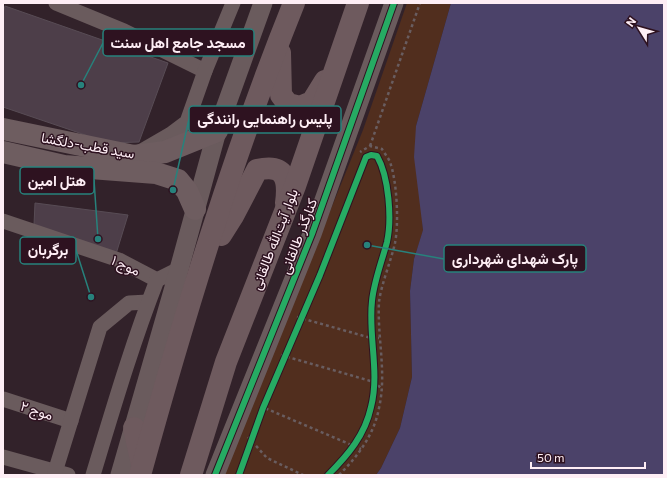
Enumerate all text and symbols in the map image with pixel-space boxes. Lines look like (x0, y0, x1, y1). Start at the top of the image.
north arrow (619, 8, 659, 48)
text: N (623, 14, 638, 29)
callout: مسجد جامع اهل سنت (103, 29, 254, 56)
text: مسجد جامع اهل سنت (110, 33, 246, 53)
callout: پلیس راهنمایی رانندگی (189, 106, 341, 133)
text: پلیس راهنمایی رانندگی (197, 109, 333, 129)
street label: سید قطب-دلگشا (40, 128, 136, 163)
callout: هتل امین (20, 167, 94, 194)
text: هتل امین (28, 171, 86, 190)
street label: بلوار آیت‌الله طالقانی (247, 186, 302, 292)
street label: کنارگذر طالقانی (276, 196, 321, 277)
callout: برگربان (20, 237, 76, 264)
text: برگربان (28, 240, 68, 259)
callout: پارک شهدای شهرداری (444, 245, 586, 272)
text: پارک شهدای شهرداری (452, 249, 578, 269)
street label: موج ۱ (108, 251, 143, 282)
street label: موج ۲ (18, 397, 55, 426)
scale bar (531, 444, 645, 470)
text: 50 m (537, 450, 565, 464)

